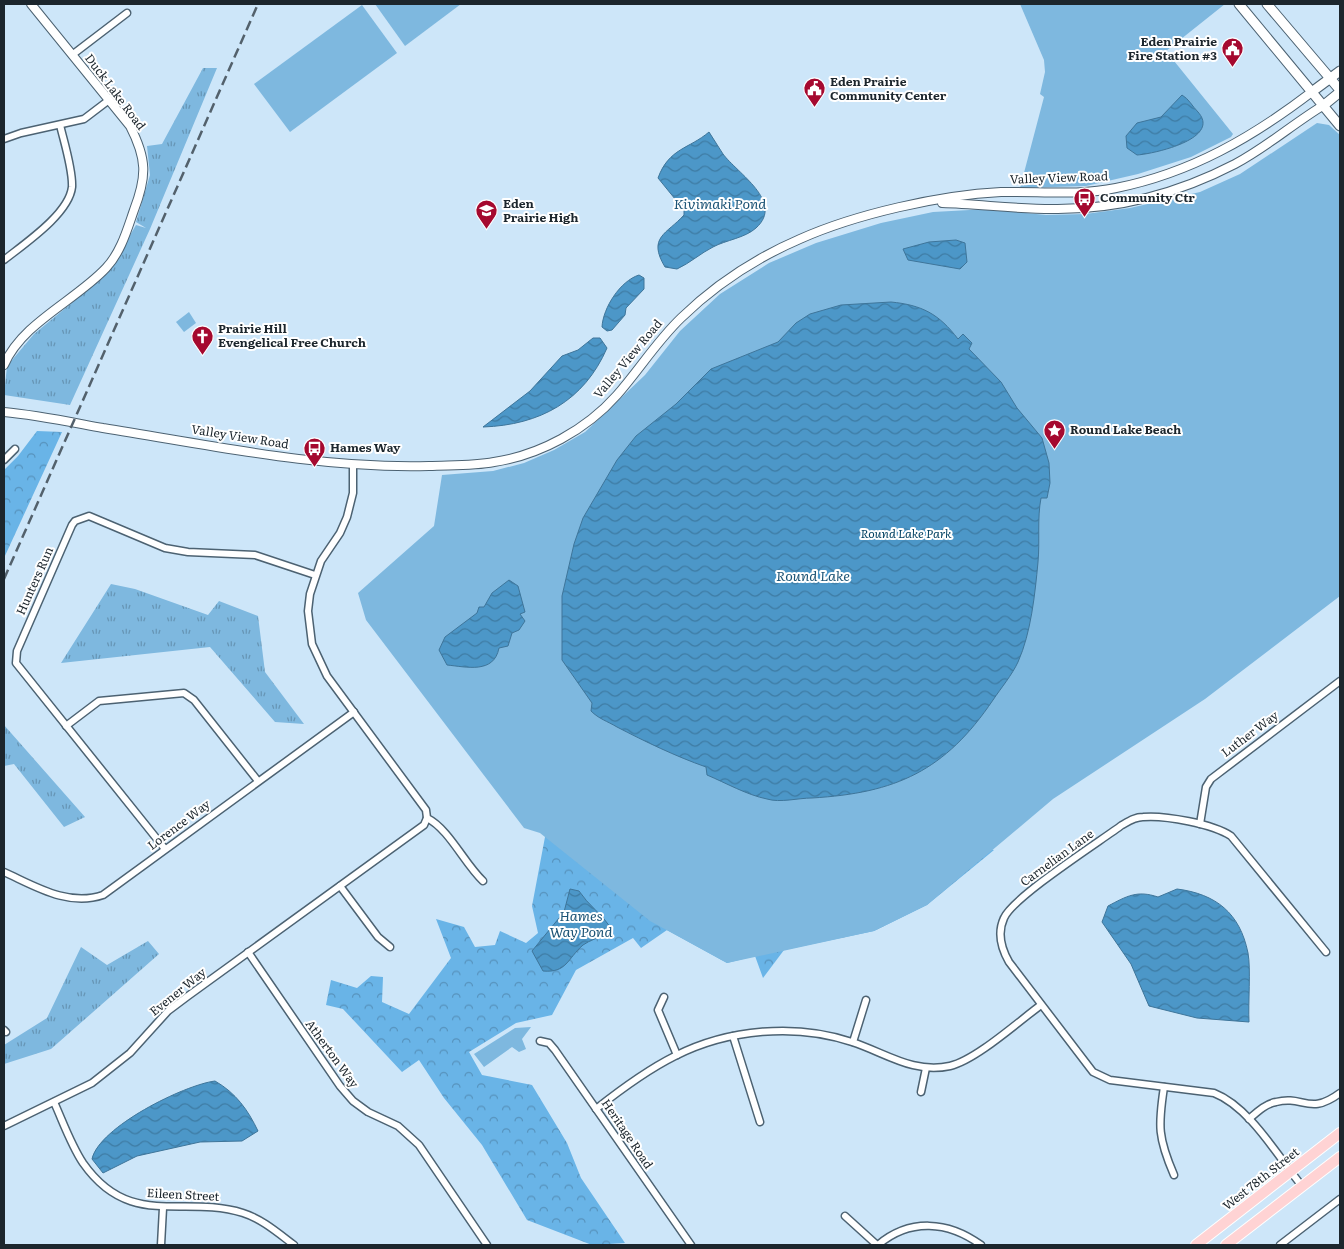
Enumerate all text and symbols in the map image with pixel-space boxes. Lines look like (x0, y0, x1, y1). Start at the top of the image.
place label: Eden Prairie Fire Station #3 (1128, 32, 1217, 64)
public building icon: Eden Prairie Fire Station #3 (1221, 37, 1245, 68)
street label: Duck Lake Road (81, 49, 151, 134)
place label: Eden Prairie Community Center (830, 72, 947, 104)
public building icon: Eden Prairie Community Center (802, 77, 826, 108)
street label: Valley View Road (1009, 166, 1109, 188)
bus stop icon: Community Ctr (1072, 186, 1096, 217)
place label: Community Ctr (1100, 188, 1195, 206)
water label: Kivimaki Pond (674, 193, 766, 213)
place label: Eden Prairie High (503, 194, 579, 226)
school or university icon: Eden Prairie High (475, 199, 499, 230)
street label: Valley View Road (589, 314, 666, 402)
place label: Prairie Hill Evengelical Free Church (218, 319, 366, 351)
church icon: Prairie Hill Evengelical Free Church (190, 324, 214, 355)
place icon: Round Lake Beach (1042, 418, 1066, 449)
street label: Valley View Road (190, 419, 291, 453)
place label: Round Lake Beach (1070, 420, 1181, 438)
bus stop icon: Hames Way (302, 436, 326, 467)
place label: Hames Way (330, 438, 401, 456)
park label: Round Lake Park (860, 524, 952, 542)
street label: Hunters Run (11, 543, 57, 618)
water label: Round Lake (776, 565, 850, 585)
street label: Luther Way (1217, 706, 1282, 761)
street label: Lorence Way (143, 795, 214, 854)
street label: Carnelian Lane (1016, 824, 1097, 890)
water label: Hames Way Pond (550, 905, 612, 941)
street label: Evener Way (145, 963, 210, 1020)
street label: Atherton Way (302, 1016, 364, 1091)
street label: Heritage Road (598, 1095, 658, 1172)
street label: West 78th Street (1218, 1142, 1303, 1214)
street label: Eileen Street (146, 1183, 220, 1205)

